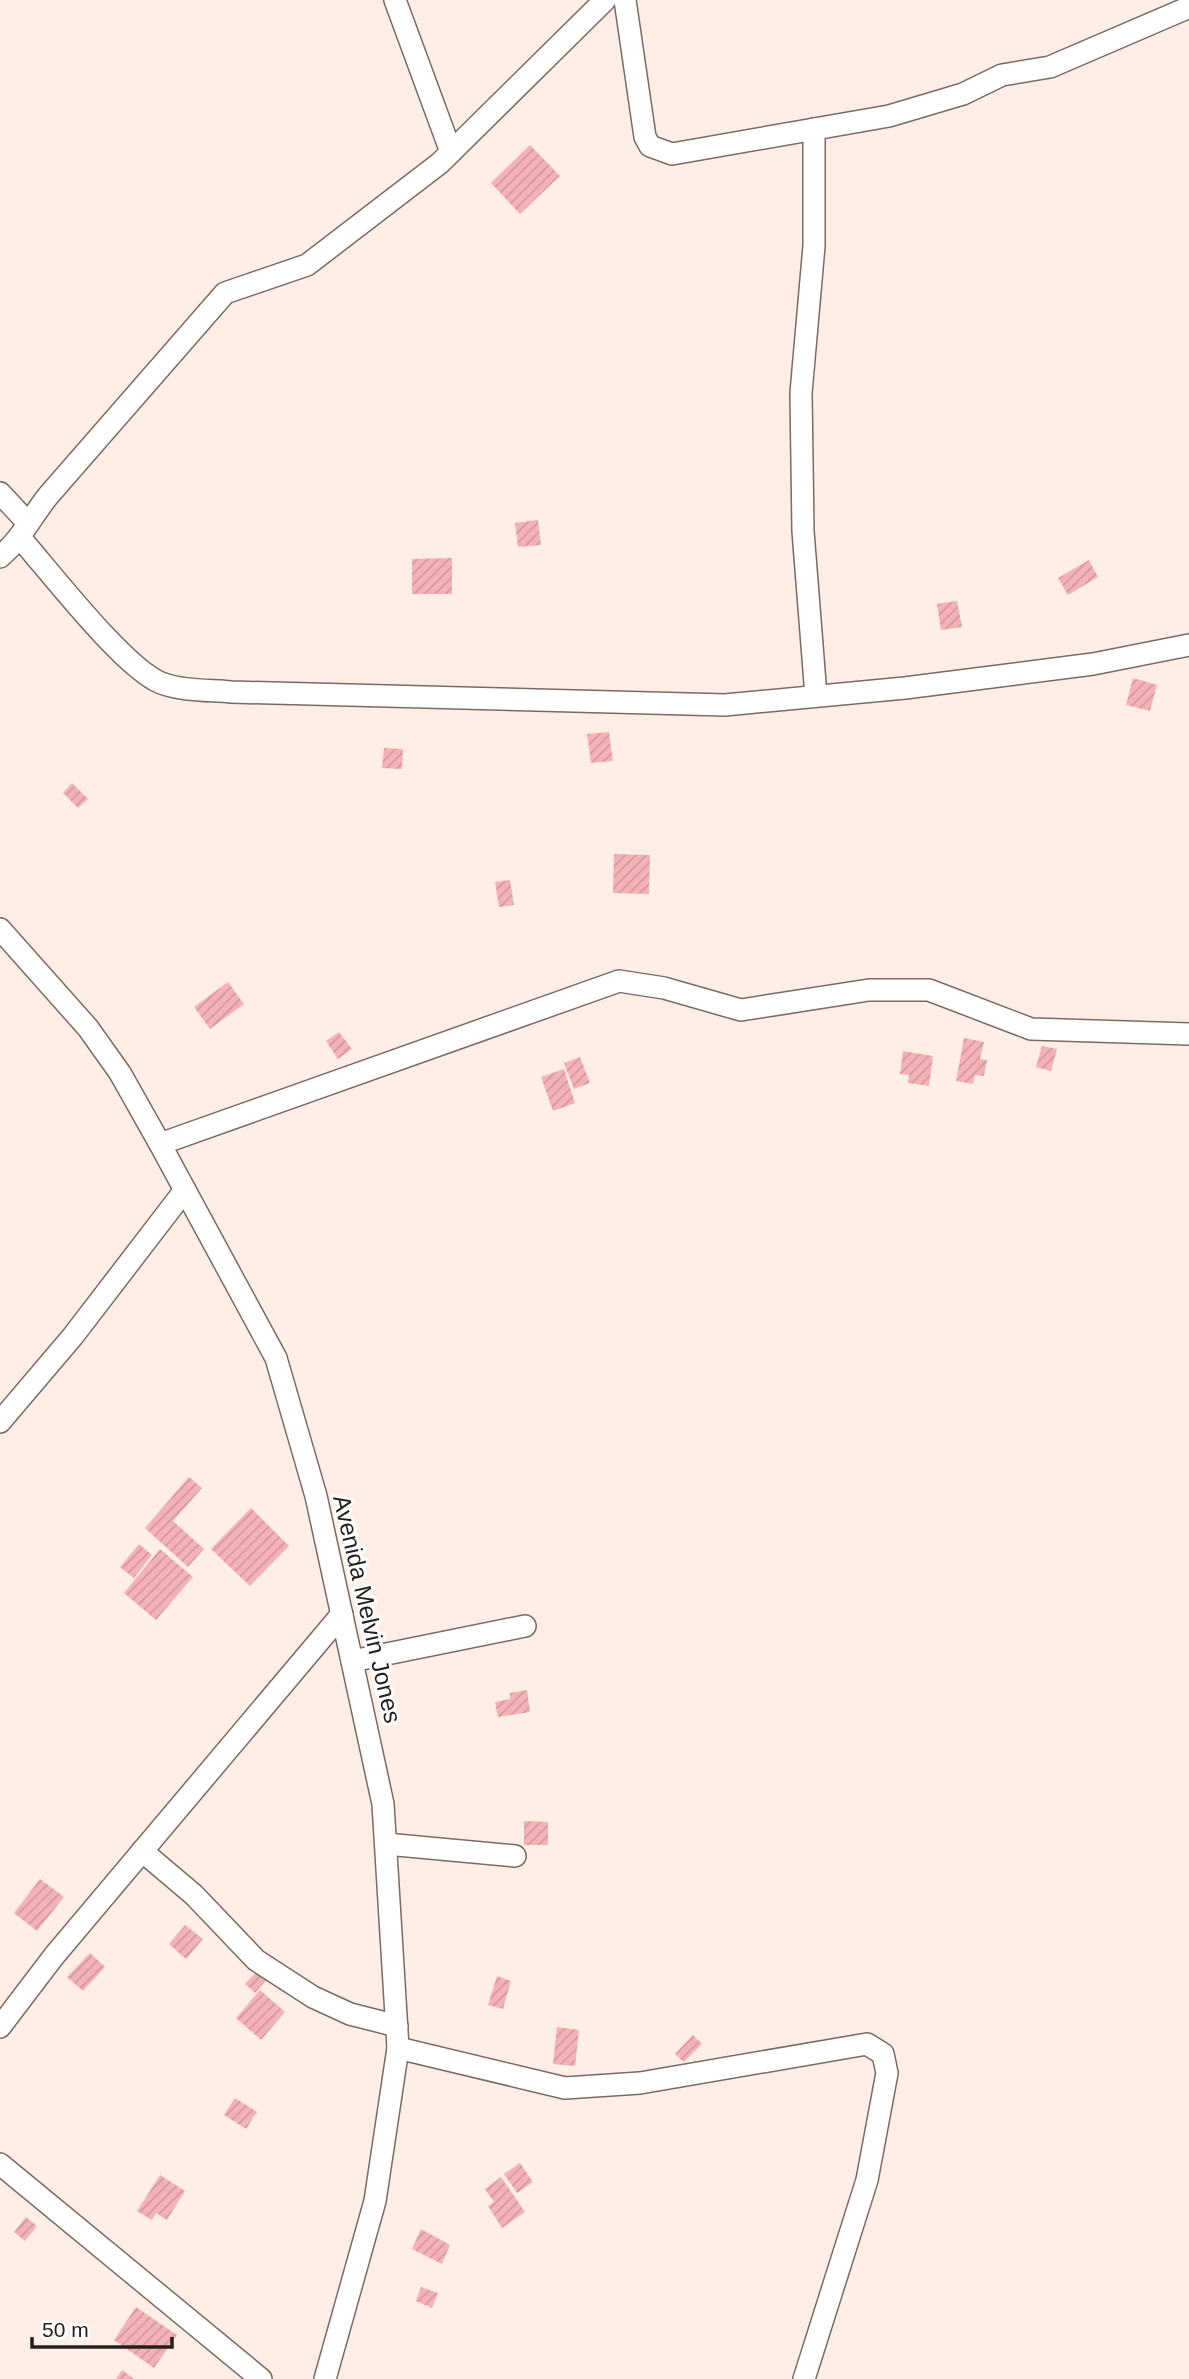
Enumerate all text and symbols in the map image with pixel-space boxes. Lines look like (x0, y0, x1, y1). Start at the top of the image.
street label: Avenida Melvin Jones (328, 1492, 407, 1725)
scale bar (32, 2306, 172, 2350)
text: 50 m (42, 2318, 89, 2341)

